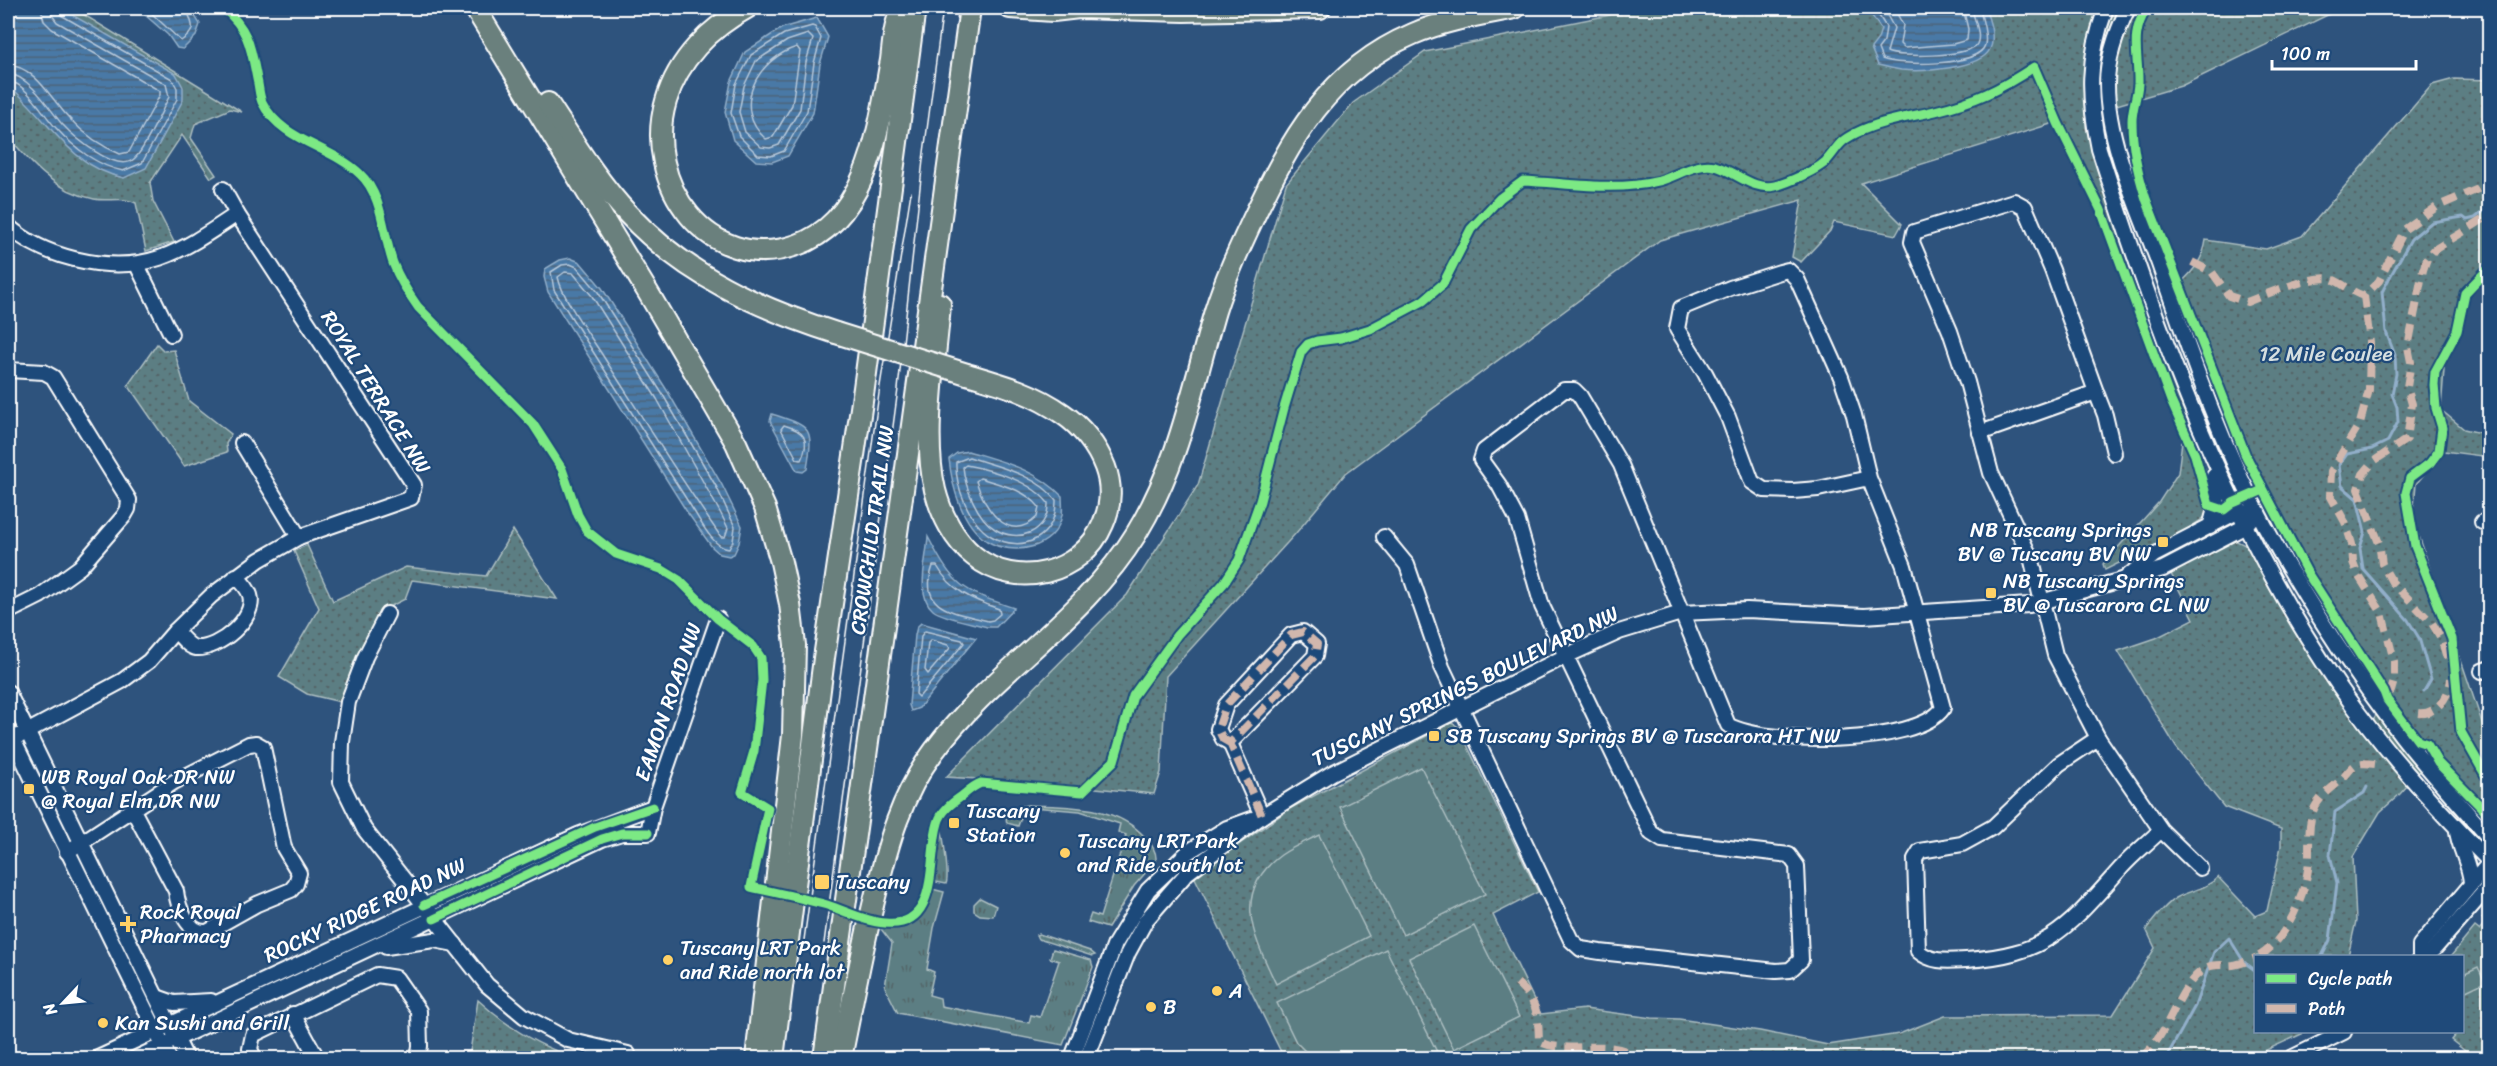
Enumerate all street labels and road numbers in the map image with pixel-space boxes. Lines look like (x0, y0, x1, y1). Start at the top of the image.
street label: ROYAL TERRACE NW (310, 302, 442, 482)
street label: CROWCHILD TRAIL NW (839, 423, 906, 637)
street label: TUSCANY SPRINGS BOULEVARD NW (1305, 595, 1625, 777)
street label: EAMON ROAD NW (623, 617, 713, 786)
street label: ROCKY RIDGE ROAD NW (257, 846, 473, 974)

